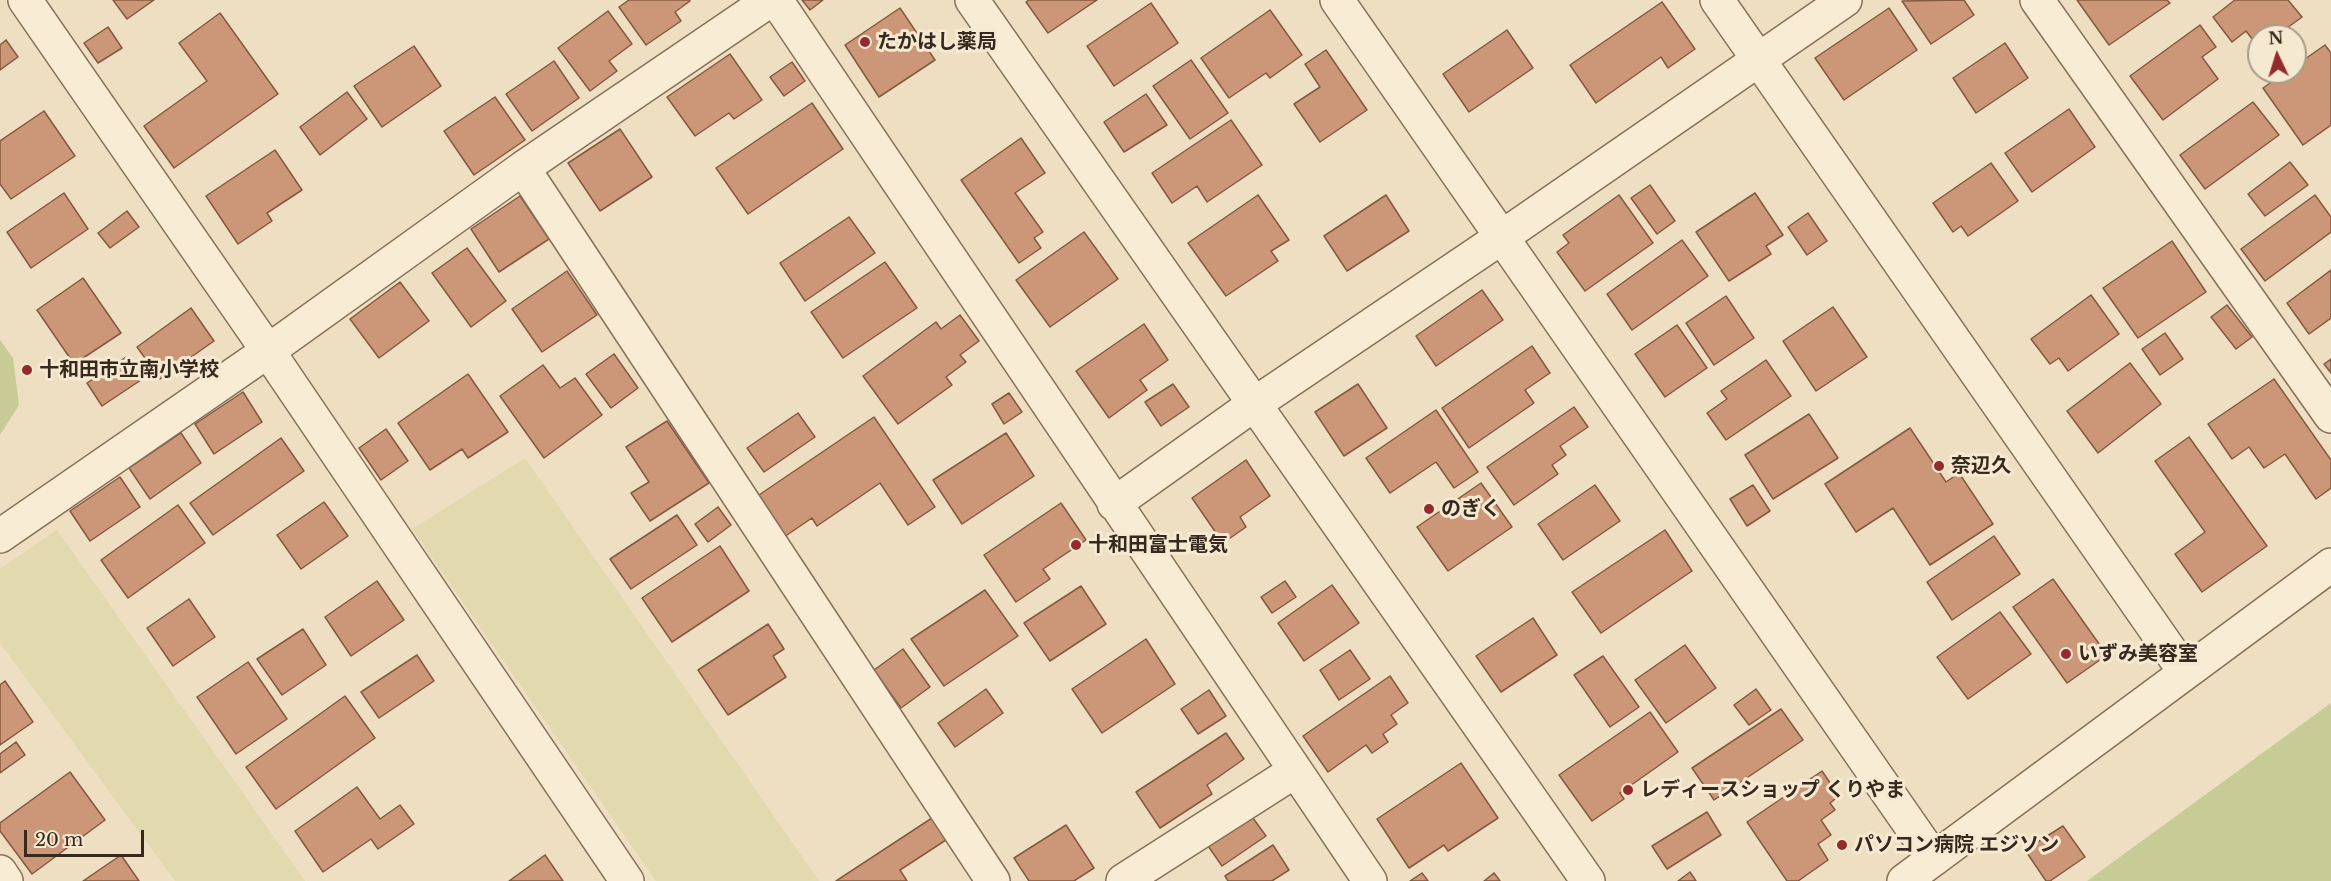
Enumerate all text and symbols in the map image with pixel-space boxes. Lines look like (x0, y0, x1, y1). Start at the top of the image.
north arrow (2247, 24, 2307, 84)
text: N (2268, 28, 2284, 49)
place label: たかはし薬局 (877, 30, 997, 54)
marker: たかはし薬局 (858, 35, 872, 49)
place label: 十和田市立南小学校 (39, 358, 219, 382)
marker: 十和田市立南小学校 (20, 363, 34, 377)
place label: 奈辺久 (1951, 454, 2011, 478)
marker: 奈辺久 (1932, 459, 1946, 473)
place label: のぎく (1441, 497, 1501, 521)
marker: のぎく (1422, 502, 1436, 516)
place label: 十和田富士電気 (1088, 533, 1228, 557)
marker: 十和田富士電気 (1069, 538, 1083, 552)
place label: いずみ美容室 (2078, 642, 2198, 666)
marker: いずみ美容室 (2059, 647, 2073, 661)
place label: レディースショップ くりやま (1640, 778, 1905, 802)
marker: レディースショップ くりやま (1621, 783, 1635, 797)
scale bar (27, 818, 147, 856)
text: 20 m (35, 829, 83, 851)
place label: パソコン病院 エジソン (1854, 833, 2059, 857)
marker: パソコン病院 エジソン (1835, 838, 1849, 852)

